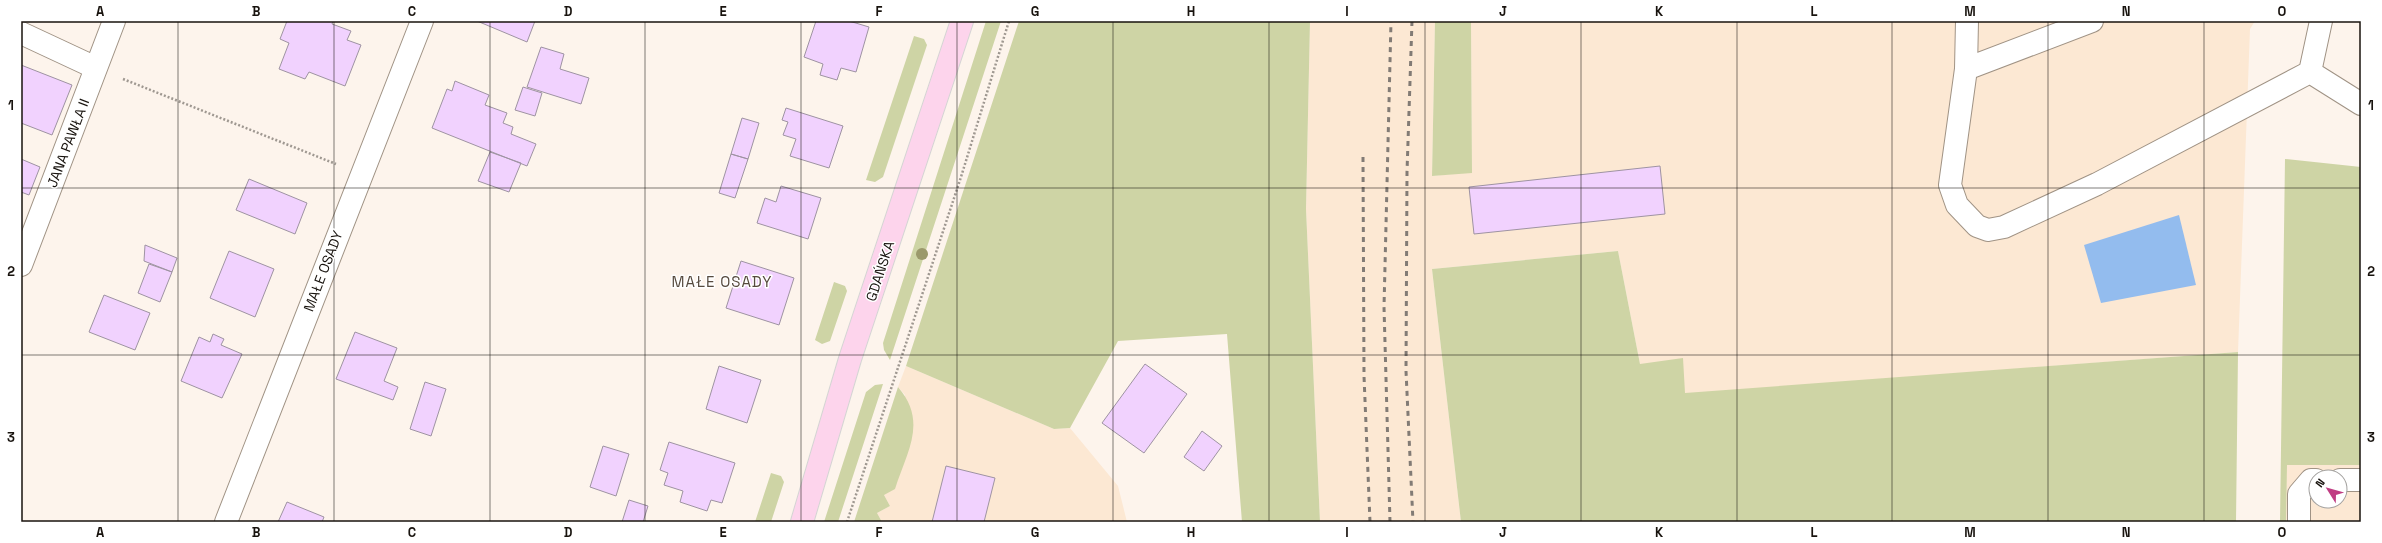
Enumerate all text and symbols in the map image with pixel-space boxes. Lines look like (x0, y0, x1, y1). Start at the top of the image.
text: A (96, 3, 105, 20)
text: B (252, 3, 261, 20)
text: C (408, 3, 416, 20)
text: D (564, 3, 573, 20)
text: E (719, 3, 727, 20)
text: F (876, 3, 883, 20)
text: G (1031, 3, 1039, 20)
text: H (1187, 3, 1195, 20)
text: I (1345, 3, 1349, 20)
text: J (1499, 3, 1507, 20)
text: K (1655, 3, 1664, 20)
text: L (1810, 3, 1818, 20)
text: M (1964, 3, 1976, 20)
text: N (2122, 3, 2130, 20)
text: O (2278, 3, 2287, 20)
street label: JANA PAWŁA II (43, 96, 93, 190)
text: 1 (8, 97, 14, 114)
text: 1 (2368, 97, 2374, 114)
street label: MAŁE OSADY (299, 228, 347, 314)
street label: GDAŃSKA (862, 238, 898, 303)
text: 2 (7, 263, 15, 280)
text: 2 (2367, 263, 2375, 280)
district label: MAŁE OSADY (671, 272, 773, 291)
text: 3 (7, 429, 15, 446)
text: 3 (2367, 429, 2375, 446)
north arrow (2308, 469, 2348, 509)
text: N (2312, 476, 2328, 490)
text: A (96, 524, 105, 541)
text: B (252, 524, 261, 541)
text: C (408, 524, 416, 541)
text: D (564, 524, 573, 541)
text: E (719, 524, 727, 541)
text: F (876, 524, 883, 541)
text: G (1031, 524, 1039, 541)
text: H (1187, 524, 1195, 541)
text: I (1345, 524, 1349, 541)
text: J (1499, 524, 1507, 541)
text: K (1655, 524, 1664, 541)
text: L (1810, 524, 1818, 541)
text: M (1964, 524, 1976, 541)
text: N (2122, 524, 2130, 541)
text: O (2278, 524, 2287, 541)

